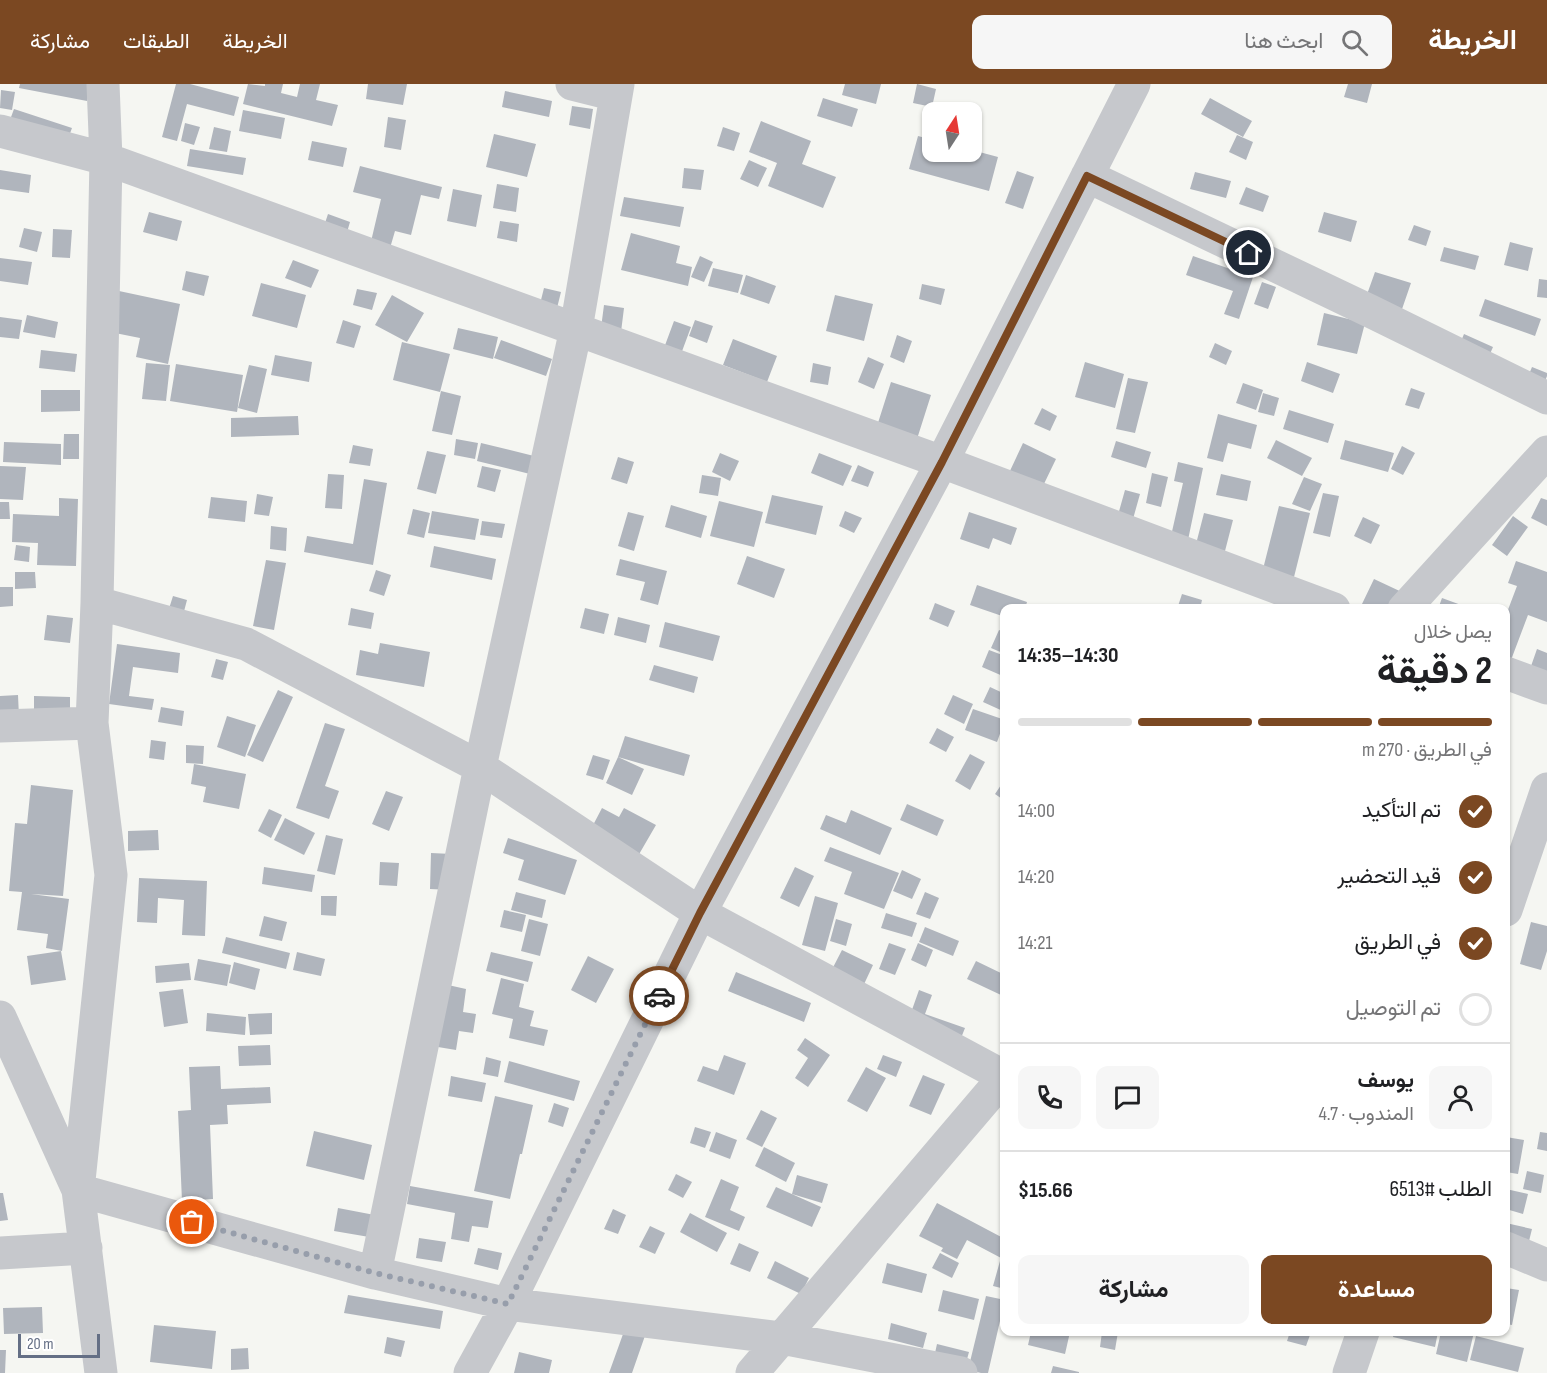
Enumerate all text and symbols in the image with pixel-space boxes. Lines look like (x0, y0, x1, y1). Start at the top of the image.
search box (972, 15, 1392, 69)
text: الخريطة (1428, 24, 1517, 57)
icon: search (1338, 26, 1371, 59)
text: ابحث هنا (1244, 28, 1323, 55)
text: مشاركة (30, 29, 90, 54)
text: الطبقات (123, 29, 190, 54)
text: الخريطة (223, 29, 288, 54)
north arrow (922, 102, 982, 162)
map controls (922, 102, 982, 162)
pin (1223, 227, 1274, 278)
icon: home (1232, 236, 1265, 269)
text: يصل خلال (1414, 620, 1492, 644)
text: 14:30–14:35 (1018, 642, 1119, 669)
text: 2 دقيقة (1377, 648, 1492, 695)
text: في الطريق · 270 m (1362, 738, 1492, 762)
icon: check (1459, 795, 1492, 828)
text: تم التأكيد (1362, 797, 1441, 824)
text: 14:00 (1018, 799, 1055, 823)
icon: check (1459, 861, 1492, 894)
text: قيد التحضير (1337, 863, 1441, 890)
text: 14:20 (1018, 865, 1054, 889)
icon: check (1459, 927, 1492, 960)
text: في الطريق (1355, 929, 1441, 956)
text: 14:21 (1018, 931, 1052, 955)
courier (629, 966, 689, 1026)
icon: car (643, 980, 676, 1013)
text: تم التوصيل (1346, 995, 1441, 1022)
button: phone (1018, 1066, 1081, 1129)
button: chat (1096, 1066, 1159, 1129)
button: person (1429, 1066, 1492, 1129)
text: يوسف (1358, 1067, 1414, 1094)
text: المندوب · 4.7 (1319, 1102, 1414, 1126)
text: الطلب #6513 (1389, 1176, 1492, 1203)
text: $15.66 (1018, 1177, 1073, 1204)
pin (166, 1196, 217, 1247)
icon: bag (175, 1205, 208, 1238)
button: مشاركة (1018, 1255, 1249, 1324)
button: مساعدة (1261, 1255, 1492, 1324)
scale bar (18, 1331, 100, 1358)
text: 20 m (27, 1335, 54, 1354)

